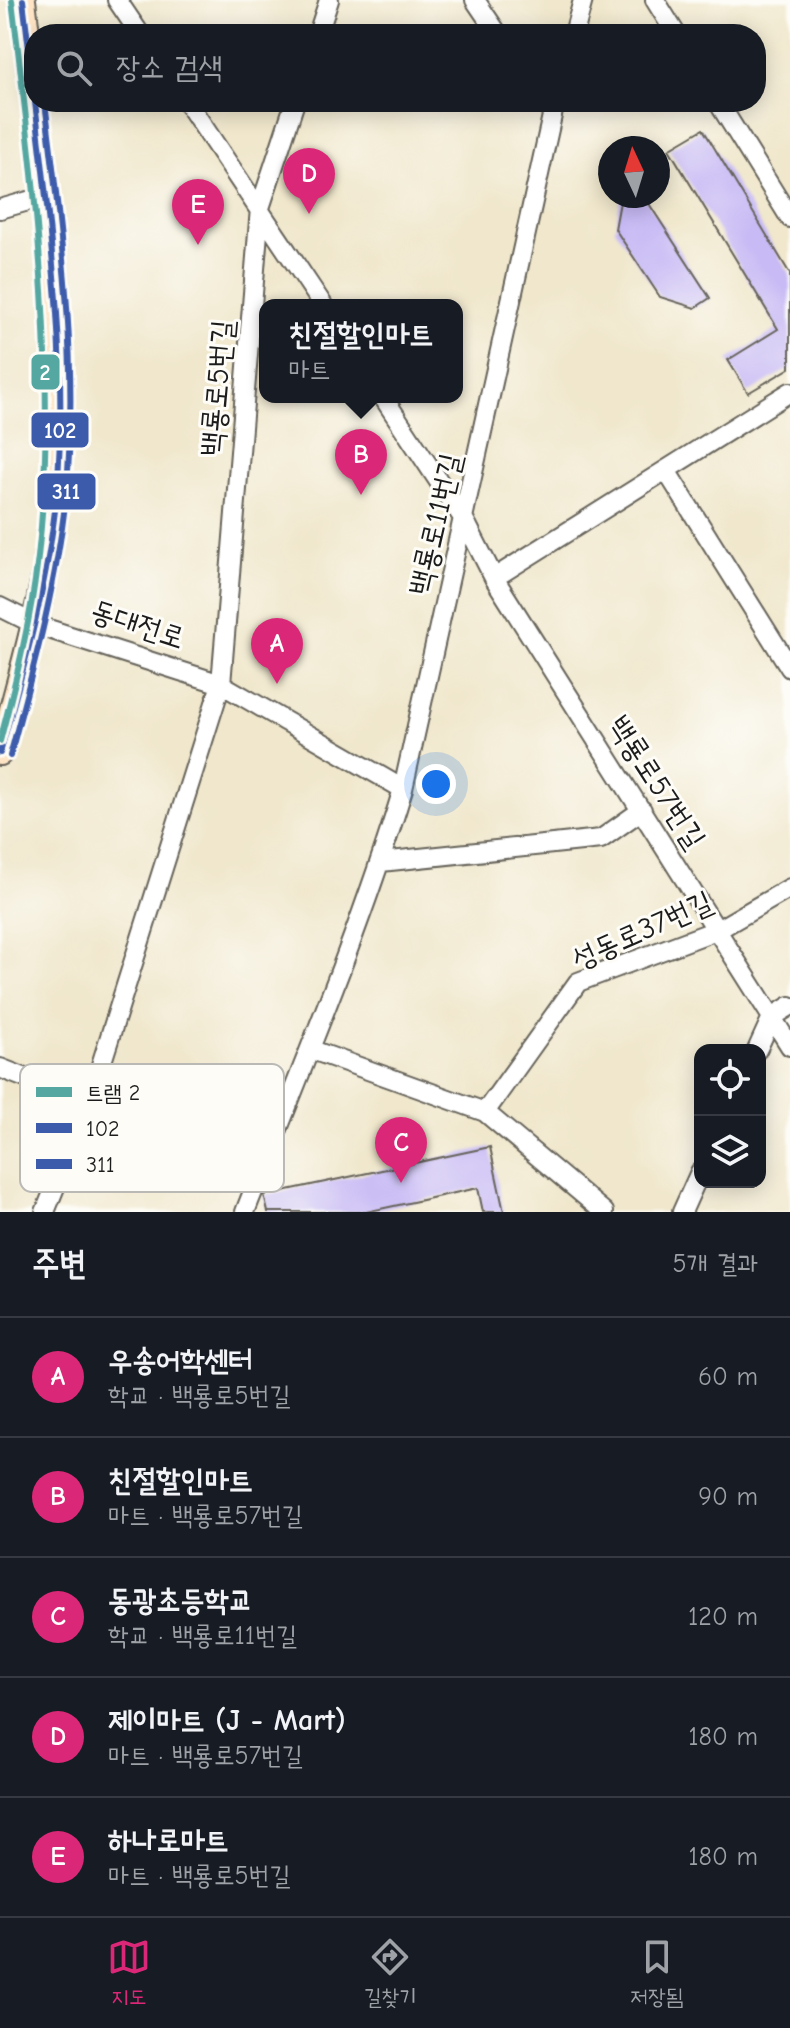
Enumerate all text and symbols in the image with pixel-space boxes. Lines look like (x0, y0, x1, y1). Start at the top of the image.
search box (24, 24, 766, 112)
icon: search (52, 46, 96, 90)
text: 장소 검색 (116, 50, 223, 85)
north arrow (598, 136, 670, 208)
pin: D (283, 148, 335, 214)
pin: E (172, 179, 224, 245)
popup (259, 299, 463, 403)
text: 친절할인마트 (289, 317, 433, 352)
street label: 백룡로5번길 (194, 318, 241, 458)
line badge: 2 (30, 353, 61, 391)
text: 마트 (289, 355, 330, 385)
text: 2 (40, 360, 51, 386)
line badge: 102 (30, 411, 90, 449)
text: 102 (44, 418, 76, 444)
pin: B (335, 429, 387, 495)
street label: 백룡로11번길 (402, 450, 469, 598)
line badge: 311 (36, 472, 97, 511)
text: 311 (52, 479, 80, 505)
street label: 동대전로 (87, 593, 189, 656)
pin: A (251, 618, 303, 684)
street label: 백룡로57번길 (601, 709, 712, 855)
your location (416, 764, 456, 804)
street label: 성동로37번길 (567, 884, 718, 977)
map controls (694, 1044, 766, 1188)
button: locate (694, 1044, 766, 1116)
legend (20, 1064, 284, 1192)
text: 트램 2 (86, 1080, 140, 1106)
text: 102 (86, 1116, 120, 1142)
button: layers (694, 1116, 766, 1188)
pin: C (375, 1117, 427, 1183)
text: 311 (86, 1152, 115, 1178)
text: 주변 (32, 1243, 87, 1283)
text: 5개 결과 (672, 1249, 758, 1279)
text: 우송어학센터 (108, 1343, 253, 1378)
text: A (51, 1362, 65, 1392)
text: 60 m (698, 1362, 758, 1392)
text: 학교 · 백룡로5번길 (108, 1381, 291, 1411)
text: 친절할인마트 (108, 1463, 253, 1498)
text: B (50, 1482, 66, 1512)
text: 90 m (698, 1482, 758, 1512)
text: 마트 · 백룡로57번길 (108, 1501, 303, 1531)
text: 동광초등학교 (108, 1583, 253, 1618)
text: C (50, 1602, 66, 1632)
text: 120 m (688, 1602, 758, 1632)
text: 학교 · 백룡로11번길 (108, 1621, 297, 1651)
text: 제이마트 (J - Mart) (108, 1703, 346, 1738)
text: D (50, 1722, 66, 1752)
text: 180 m (688, 1722, 758, 1752)
text: 마트 · 백룡로57번길 (108, 1741, 303, 1771)
text: 하나로마트 (108, 1823, 229, 1858)
text: E (50, 1842, 66, 1872)
text: 180 m (688, 1842, 758, 1872)
text: 마트 · 백룡로5번길 (108, 1861, 291, 1891)
tab: 지도 (107, 1935, 151, 2011)
tab: 길찾기 (364, 1935, 417, 2011)
tab: 저장됨 (630, 1935, 683, 2011)

